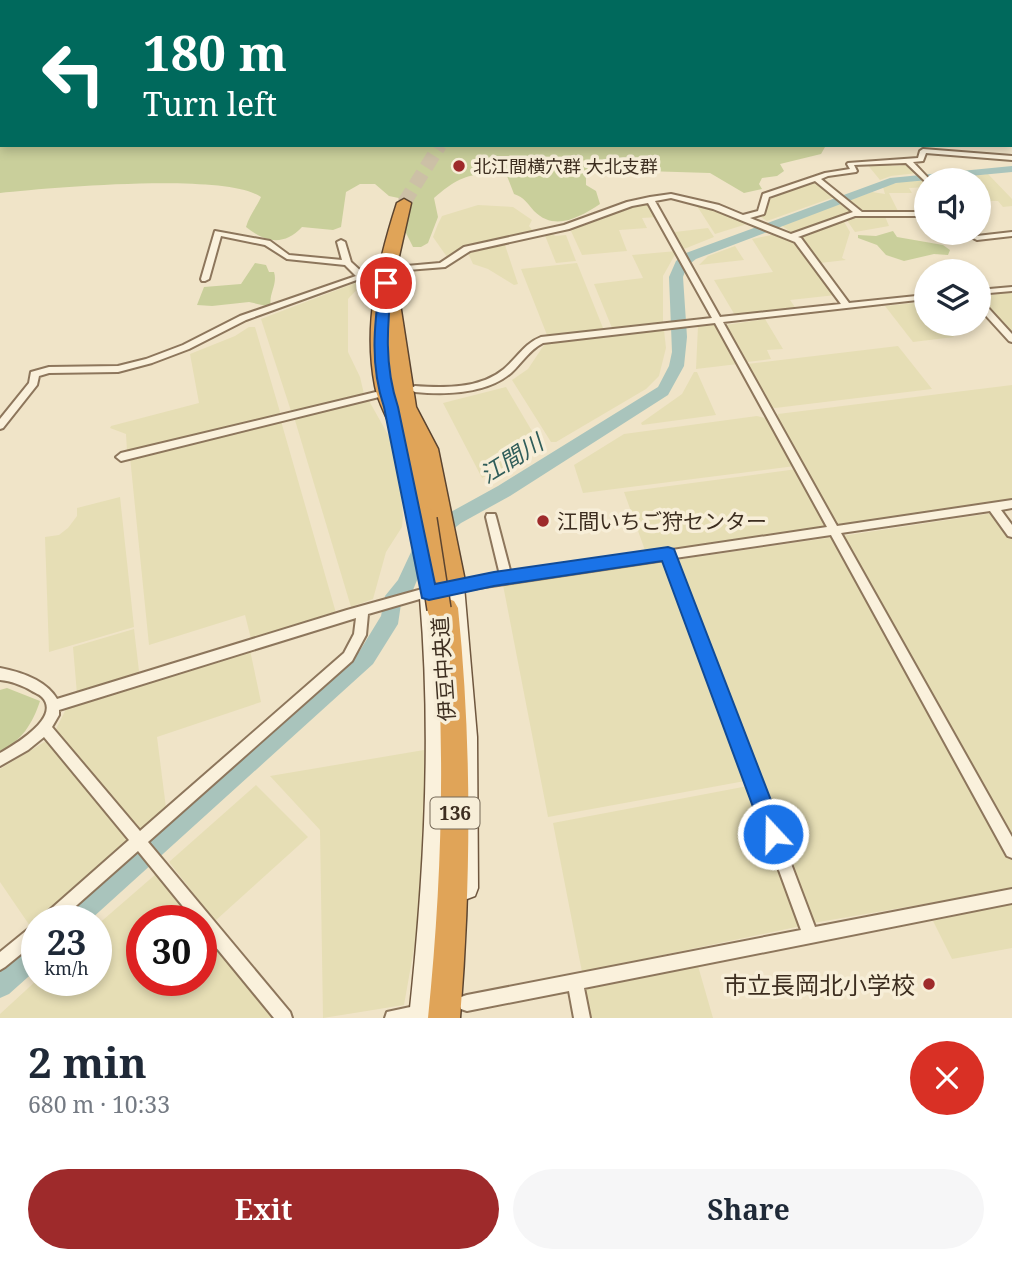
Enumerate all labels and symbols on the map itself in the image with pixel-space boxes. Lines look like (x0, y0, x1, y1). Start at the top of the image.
place label: 北江間横穴群 大北支群 (473, 154, 658, 178)
marker: 北江間横穴群 大北支群 (451, 158, 467, 174)
pin (356, 253, 416, 313)
water label: 江間川 (473, 425, 551, 490)
place label: 江間いちご狩センター (557, 507, 767, 535)
marker: 江間いちご狩センター (535, 513, 551, 529)
street label: 伊豆中央道 (425, 616, 461, 722)
position arrow (736, 797, 810, 871)
road number: 136 (430, 798, 480, 828)
speed limit sign: 30 (126, 905, 217, 996)
place label: 市立長岡北小学校 (723, 968, 915, 1001)
marker: 市立長岡北小学校 (921, 976, 937, 992)

